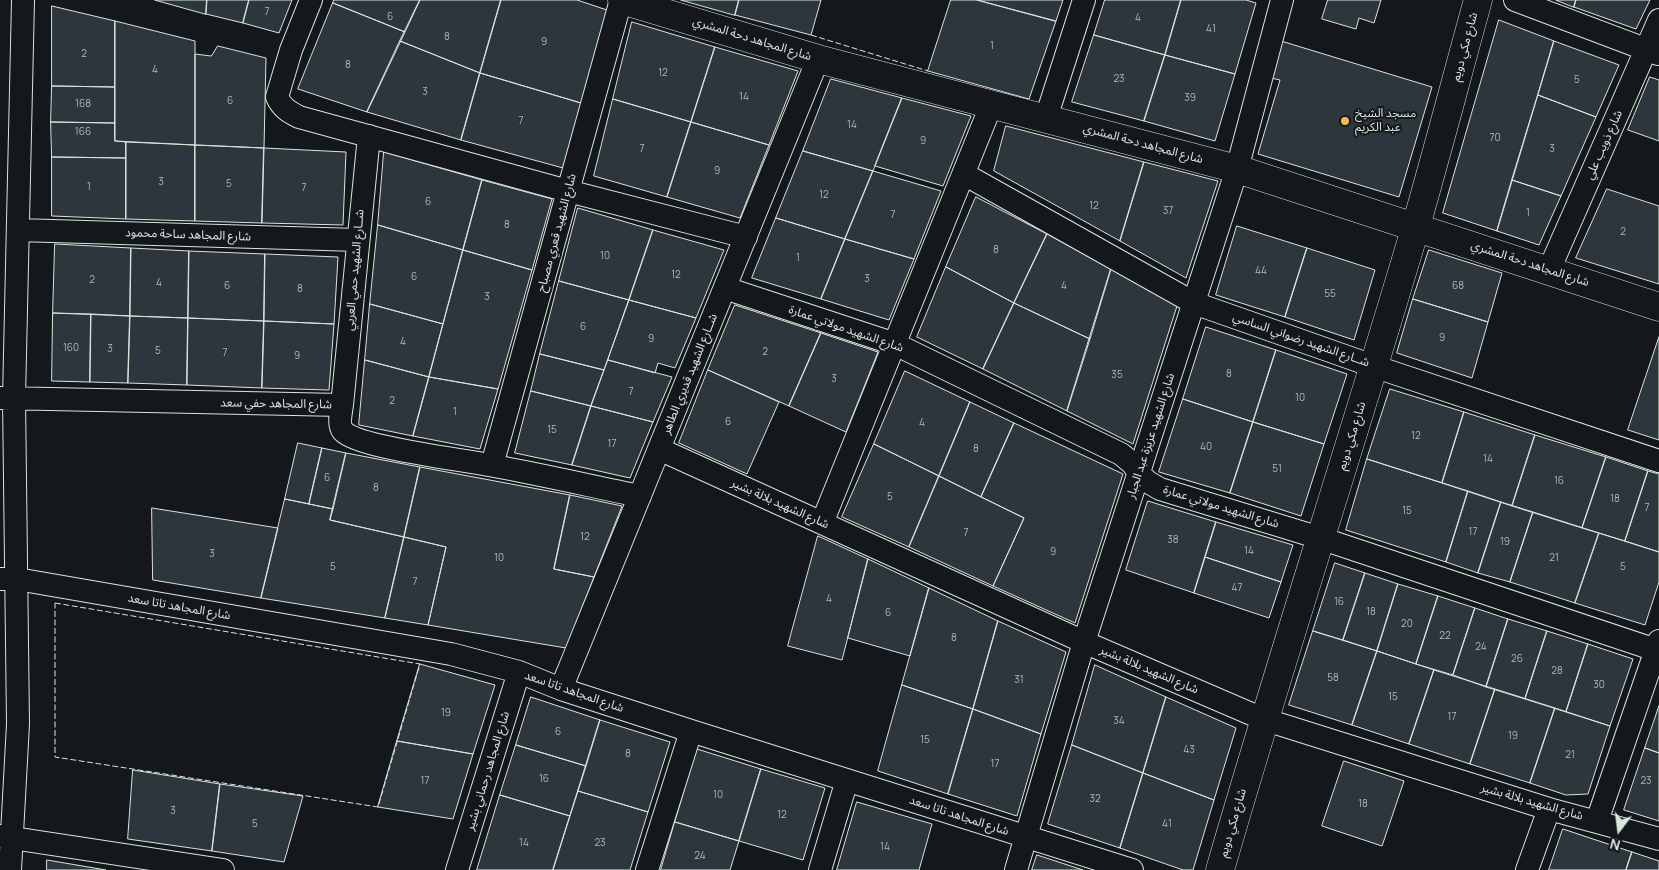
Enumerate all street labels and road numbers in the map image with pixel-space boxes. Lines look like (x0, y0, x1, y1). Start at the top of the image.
street label: شارع مكي دويم (1449, 11, 1481, 83)
street label: شارع المجاهد دحة المشري (691, 14, 813, 64)
street label: شارع ذويب علي (1582, 108, 1626, 182)
street label: شارع المجاهد دحة المشري (1081, 121, 1205, 167)
street label: شارع الشهيد قعري مصباح (534, 172, 580, 294)
street label: شــارع الشهيد حمي العربي (343, 209, 367, 331)
street label: شارع المجاهد ساحة محمود (125, 226, 251, 244)
street label: شارع المجاهد دحة المشري (1469, 238, 1591, 290)
street label: شارع الشهيد مولاتي عمارة (787, 303, 905, 355)
street label: شــارع الشهيد رضواني الساسي (1231, 310, 1371, 370)
street label: شــارع الشهيد قديري الطاهر (659, 311, 721, 437)
street label: شارع الشهيد عزيزة عبد الجبار (1124, 371, 1178, 501)
street label: شارع المجاهد حفي سعد (220, 396, 332, 412)
street label: شارع مكي دويم (1335, 400, 1369, 472)
street label: شارع الشهيد بلالة بشير (729, 476, 831, 532)
street label: شارع الشهيد مولاتي عمارة (1161, 483, 1281, 531)
street label: شارع المجاهد تاتا سعد (126, 591, 232, 623)
street label: شارع الشهيد بلالة بشير (1098, 643, 1200, 697)
street label: شارع المجاهد تاتا سعد (522, 668, 626, 716)
street label: شارع المجاهد رحماني بشير (463, 710, 513, 832)
street label: شارع الشهيد بلالة بشير (1479, 781, 1585, 823)
street label: شارع مكي دويم (1216, 787, 1250, 859)
street label: شارع المجاهد تاتا سعد (907, 793, 1011, 839)

